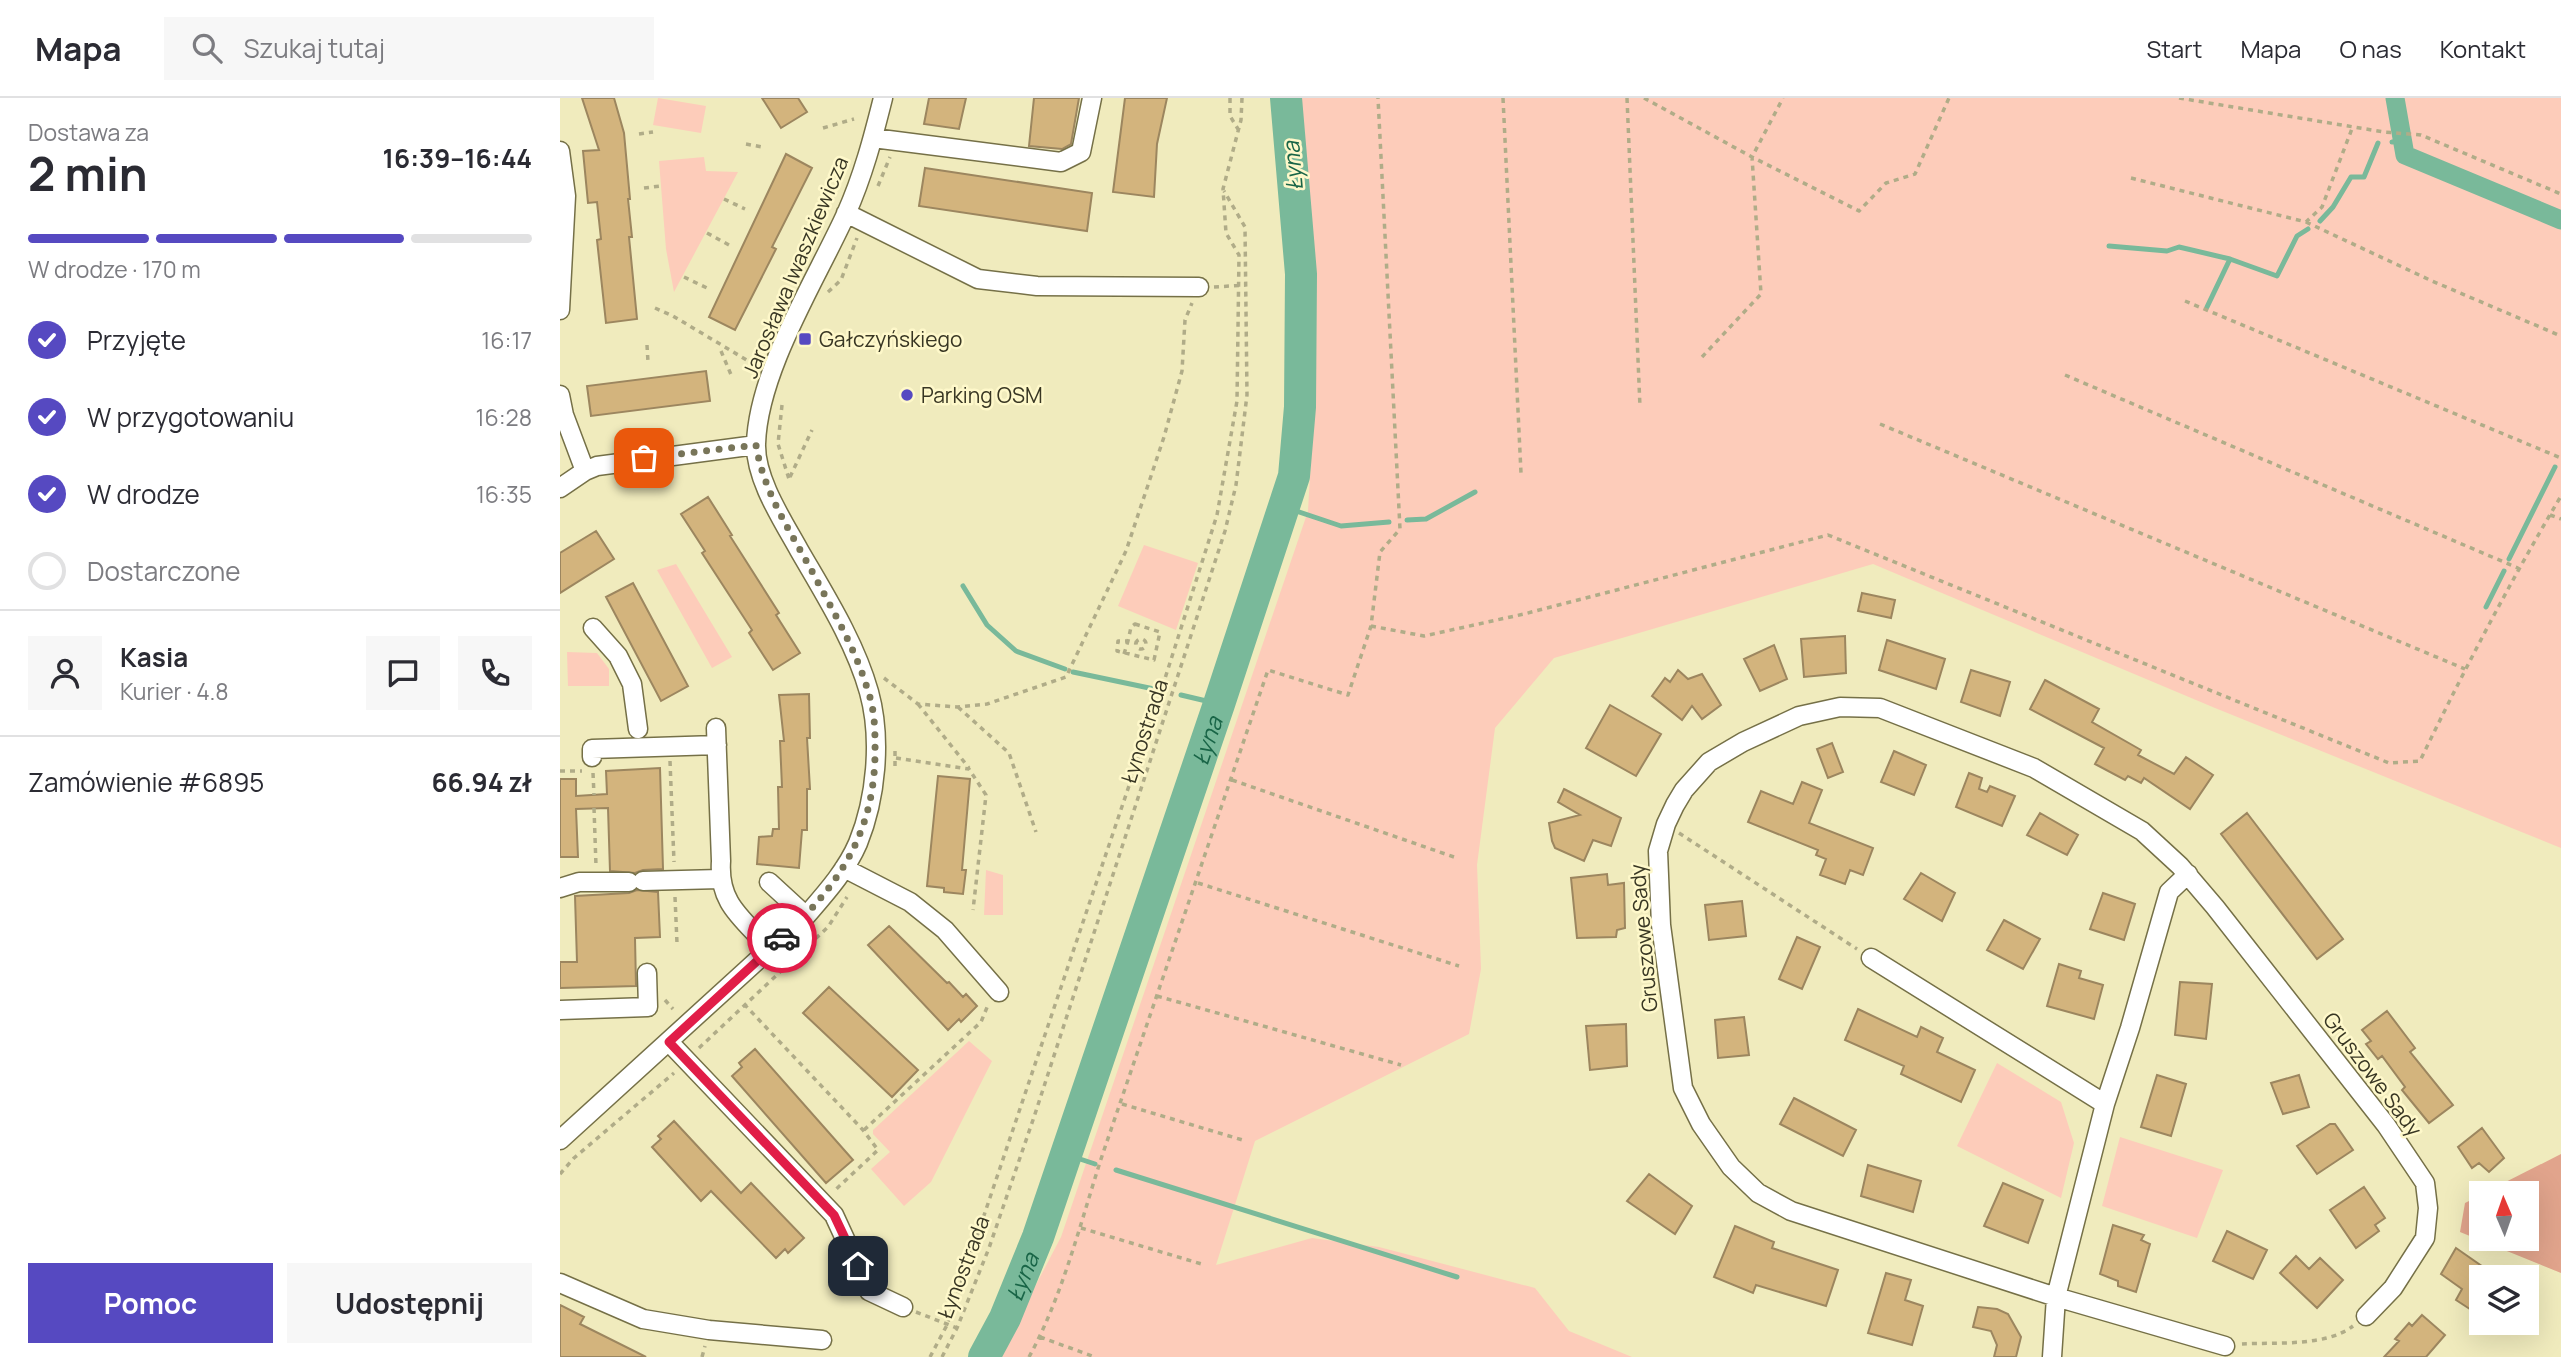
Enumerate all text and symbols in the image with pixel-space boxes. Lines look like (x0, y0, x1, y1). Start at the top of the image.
search box (164, 17, 654, 80)
text: Mapa (35, 26, 122, 71)
icon: search (188, 29, 226, 67)
text: Szukaj tutaj (244, 30, 385, 66)
text: Start (2146, 32, 2202, 65)
text: Mapa (2240, 32, 2301, 65)
text: O nas (2339, 32, 2402, 65)
text: Kontakt (2440, 32, 2526, 65)
text: Dostawa za (28, 116, 149, 148)
water label: Łyna (1274, 139, 1310, 192)
text: 16:39–16:44 (383, 140, 532, 176)
text: 2 min (28, 142, 148, 205)
street label: Jarosława Iwaszkiewicza (736, 152, 854, 382)
text: W drodze · 170 m (28, 253, 201, 285)
icon: check (28, 321, 66, 359)
text: Przyjęte (87, 322, 186, 358)
text: 16:17 (481, 324, 532, 356)
place label: Gałczyńskiego (819, 325, 962, 353)
marker: Gałczyńskiego (797, 331, 813, 347)
place label: Parking OSM (921, 381, 1043, 409)
marker: Parking OSM (899, 387, 915, 403)
icon: check (28, 398, 66, 436)
text: W przygotowaniu (87, 399, 294, 435)
text: 16:28 (475, 401, 532, 433)
pin (614, 428, 674, 488)
icon: bag (625, 439, 663, 477)
icon: check (28, 475, 66, 513)
text: W drodze (87, 476, 200, 512)
text: 16:35 (476, 478, 532, 510)
text: Dostarczone (87, 553, 240, 589)
button: person (28, 636, 102, 710)
button: chat (366, 636, 440, 710)
button: phone (458, 636, 532, 710)
text: Kasia (120, 639, 188, 675)
text: Kurier · 4.8 (120, 675, 229, 707)
street label: Łynostrada (1114, 675, 1174, 787)
water label: Łyna (1183, 711, 1230, 769)
text: Zamówienie #6895 (28, 764, 264, 800)
text: 66.94 zł (431, 764, 532, 800)
street label: Gruszowe Sady (1623, 863, 1663, 1013)
courier (747, 903, 817, 973)
icon: car (763, 919, 801, 957)
street label: Gruszowe Sady (2317, 1006, 2429, 1142)
north arrow (2469, 1181, 2539, 1251)
map controls (2469, 1181, 2539, 1335)
street label: Łynostrada (931, 1212, 995, 1322)
pin (828, 1236, 888, 1296)
icon: home (839, 1247, 877, 1285)
water label: Łyna (998, 1247, 1046, 1305)
button: Pomoc (28, 1263, 273, 1343)
button: Udostępnij (287, 1263, 532, 1343)
button: layers (2469, 1265, 2539, 1335)

